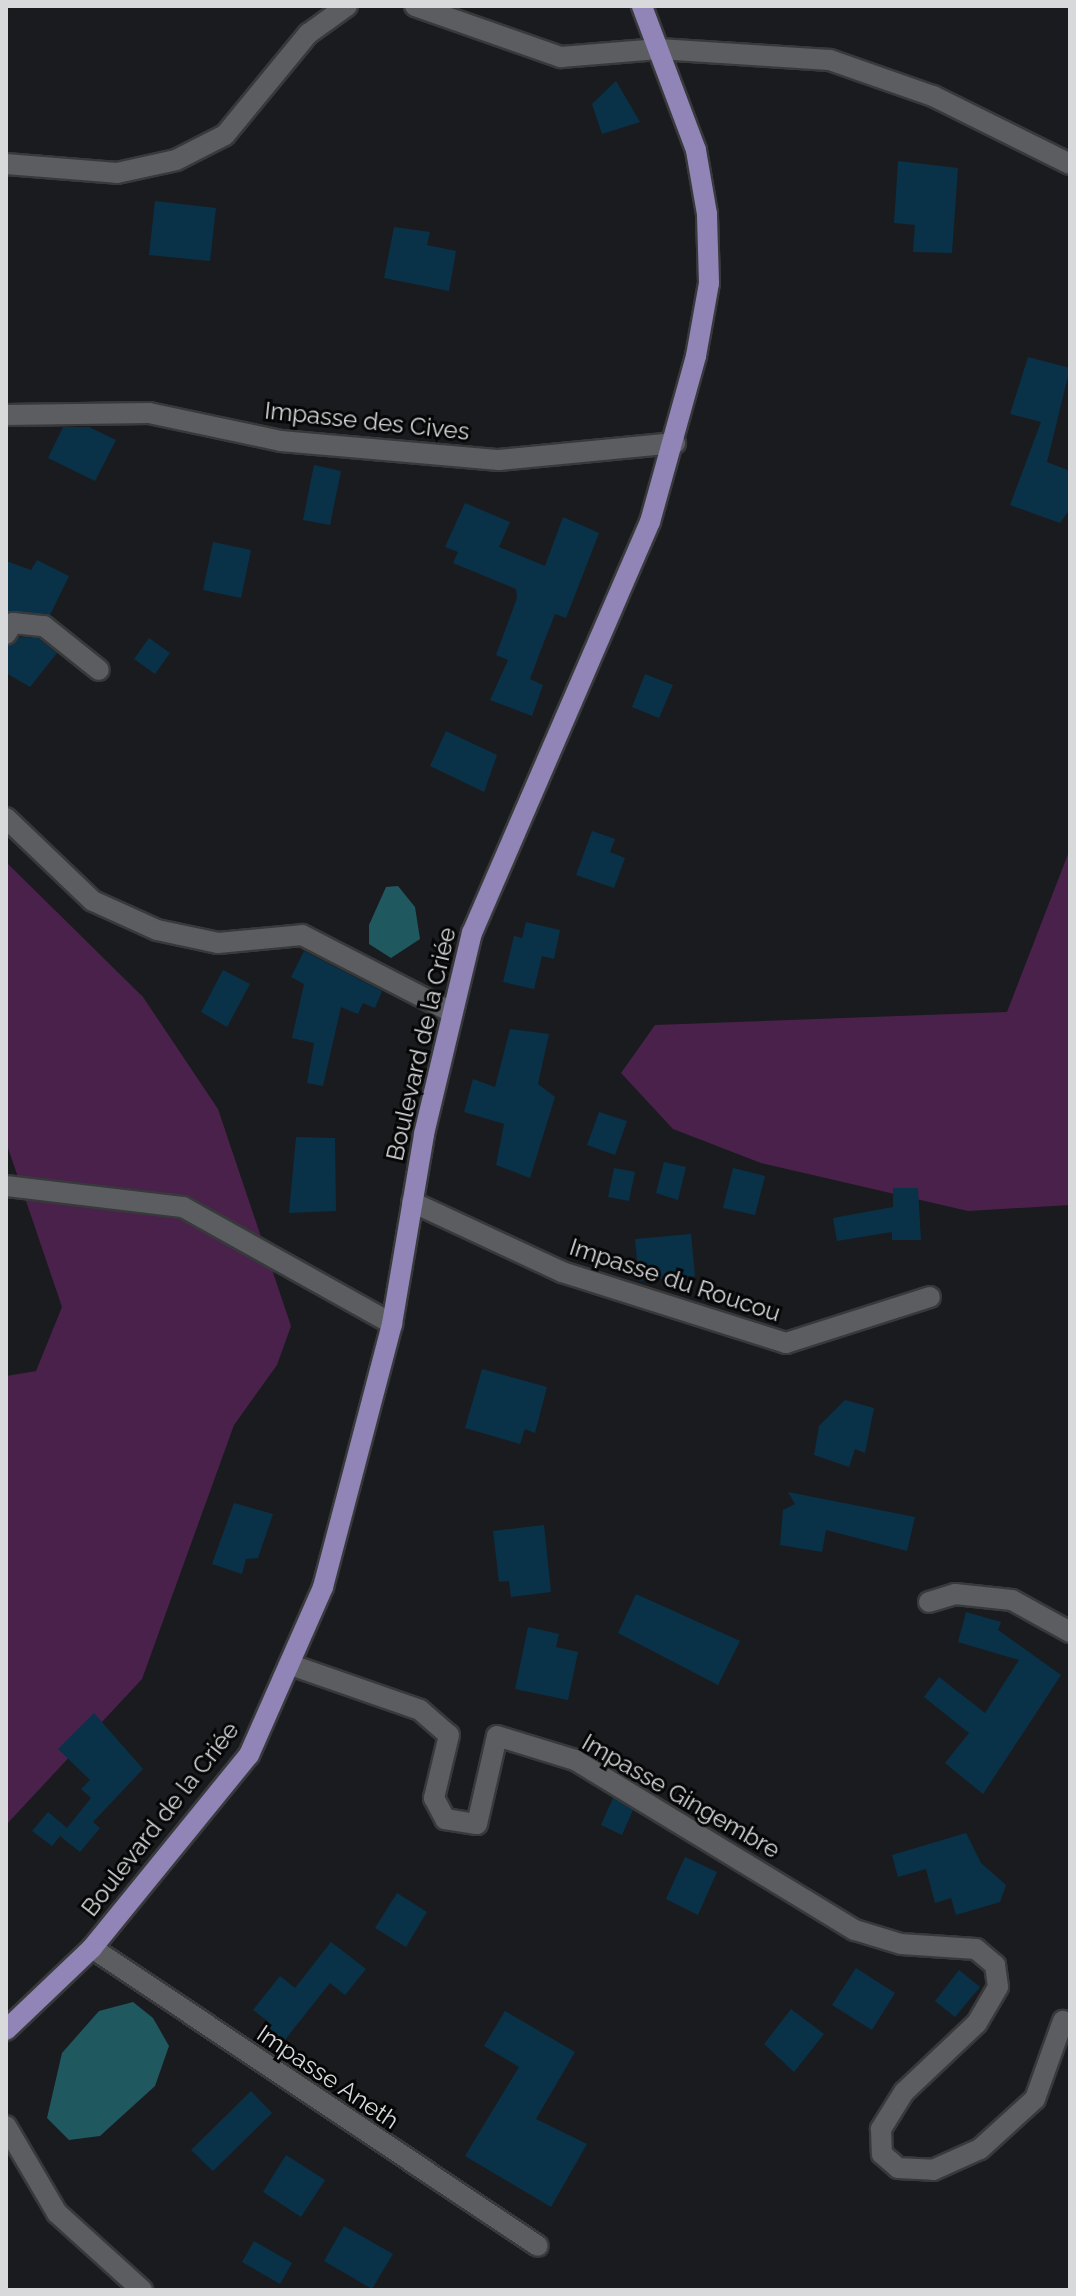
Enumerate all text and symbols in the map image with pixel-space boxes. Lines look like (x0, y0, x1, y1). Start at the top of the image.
street label: Impasse des Cives (263, 396, 471, 446)
street label: Boulevard de la Criée (380, 924, 462, 1164)
street label: Impasse du Roucou (566, 1232, 784, 1328)
street label: Boulevard de la Criée (75, 1716, 245, 1922)
street label: Impasse Gingembre (577, 1728, 785, 1864)
street label: Impasse Aneth (251, 2019, 405, 2135)

